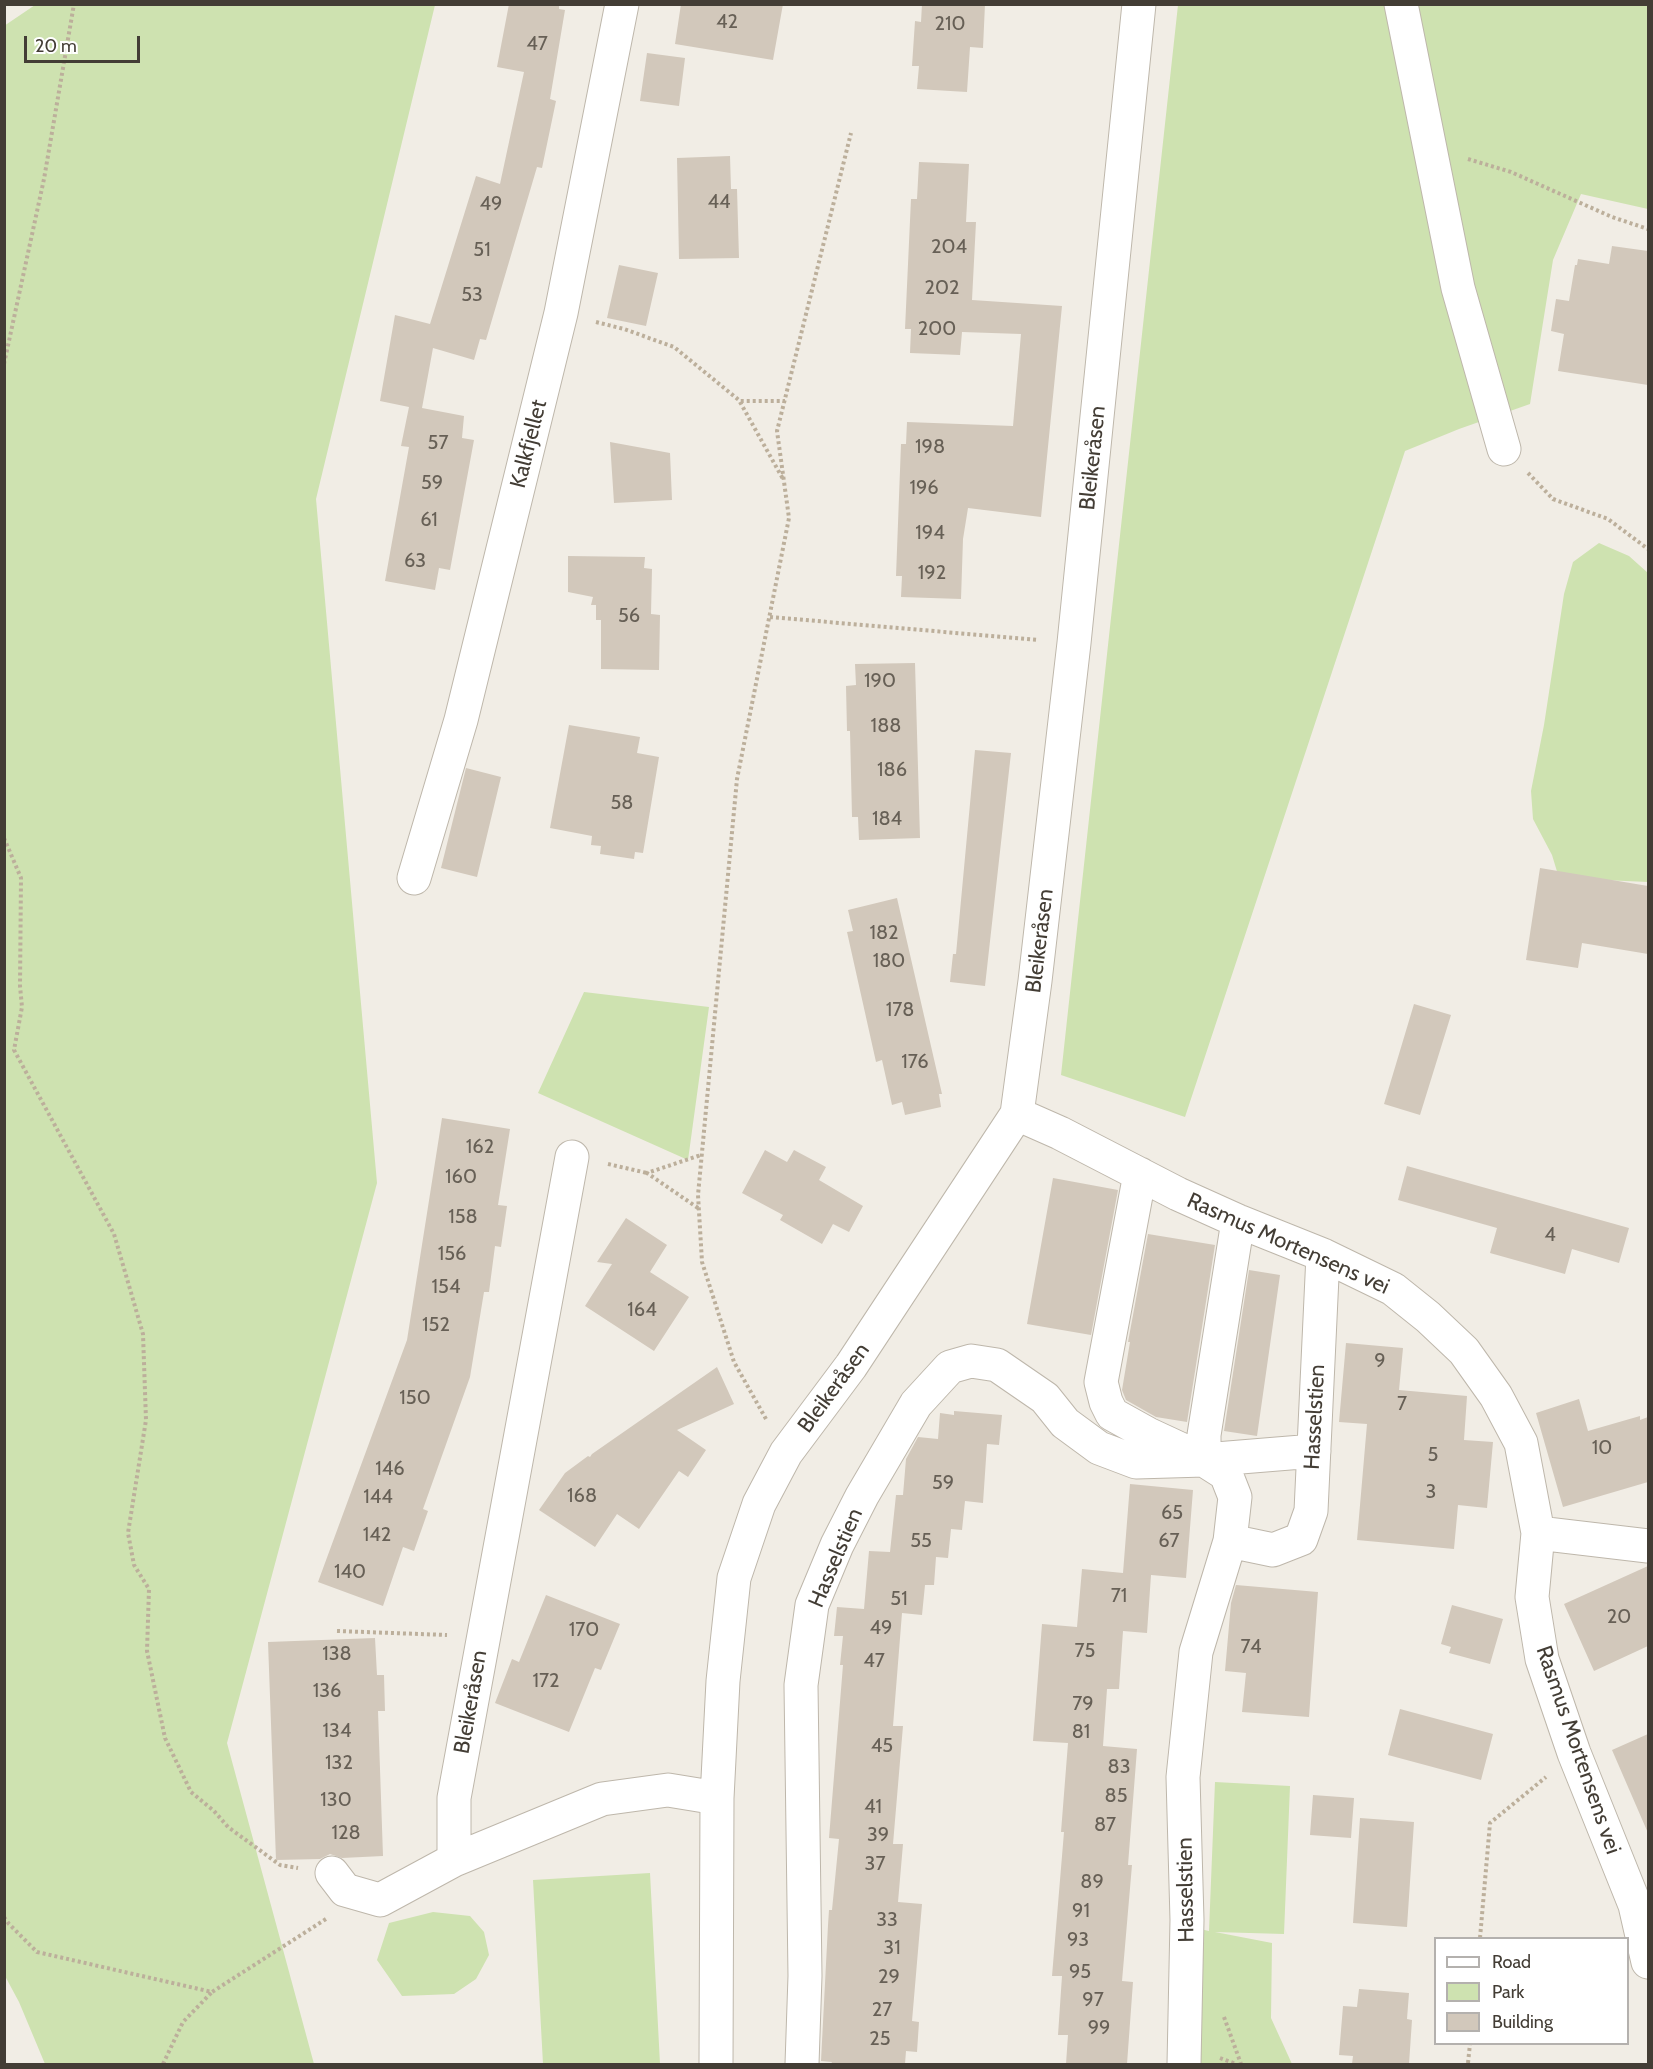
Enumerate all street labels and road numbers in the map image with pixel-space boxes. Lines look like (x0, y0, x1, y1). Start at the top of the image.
street label: Kalkfjellet (505, 397, 553, 491)
street label: Bleikeråsen (1074, 405, 1112, 511)
street label: Bleikeråsen (1021, 887, 1059, 995)
street label: Rasmus Mortensens vei (1183, 1187, 1393, 1301)
street label: Bleikeråsen (793, 1338, 875, 1438)
street label: Hasselstien (1299, 1364, 1331, 1470)
street label: Hasselstien (803, 1504, 869, 1612)
street label: Rasmus Mortensens vei (1530, 1642, 1626, 1858)
street label: Bleikeråsen (449, 1648, 493, 1756)
street label: Hasselstien (1172, 1837, 1200, 1943)

